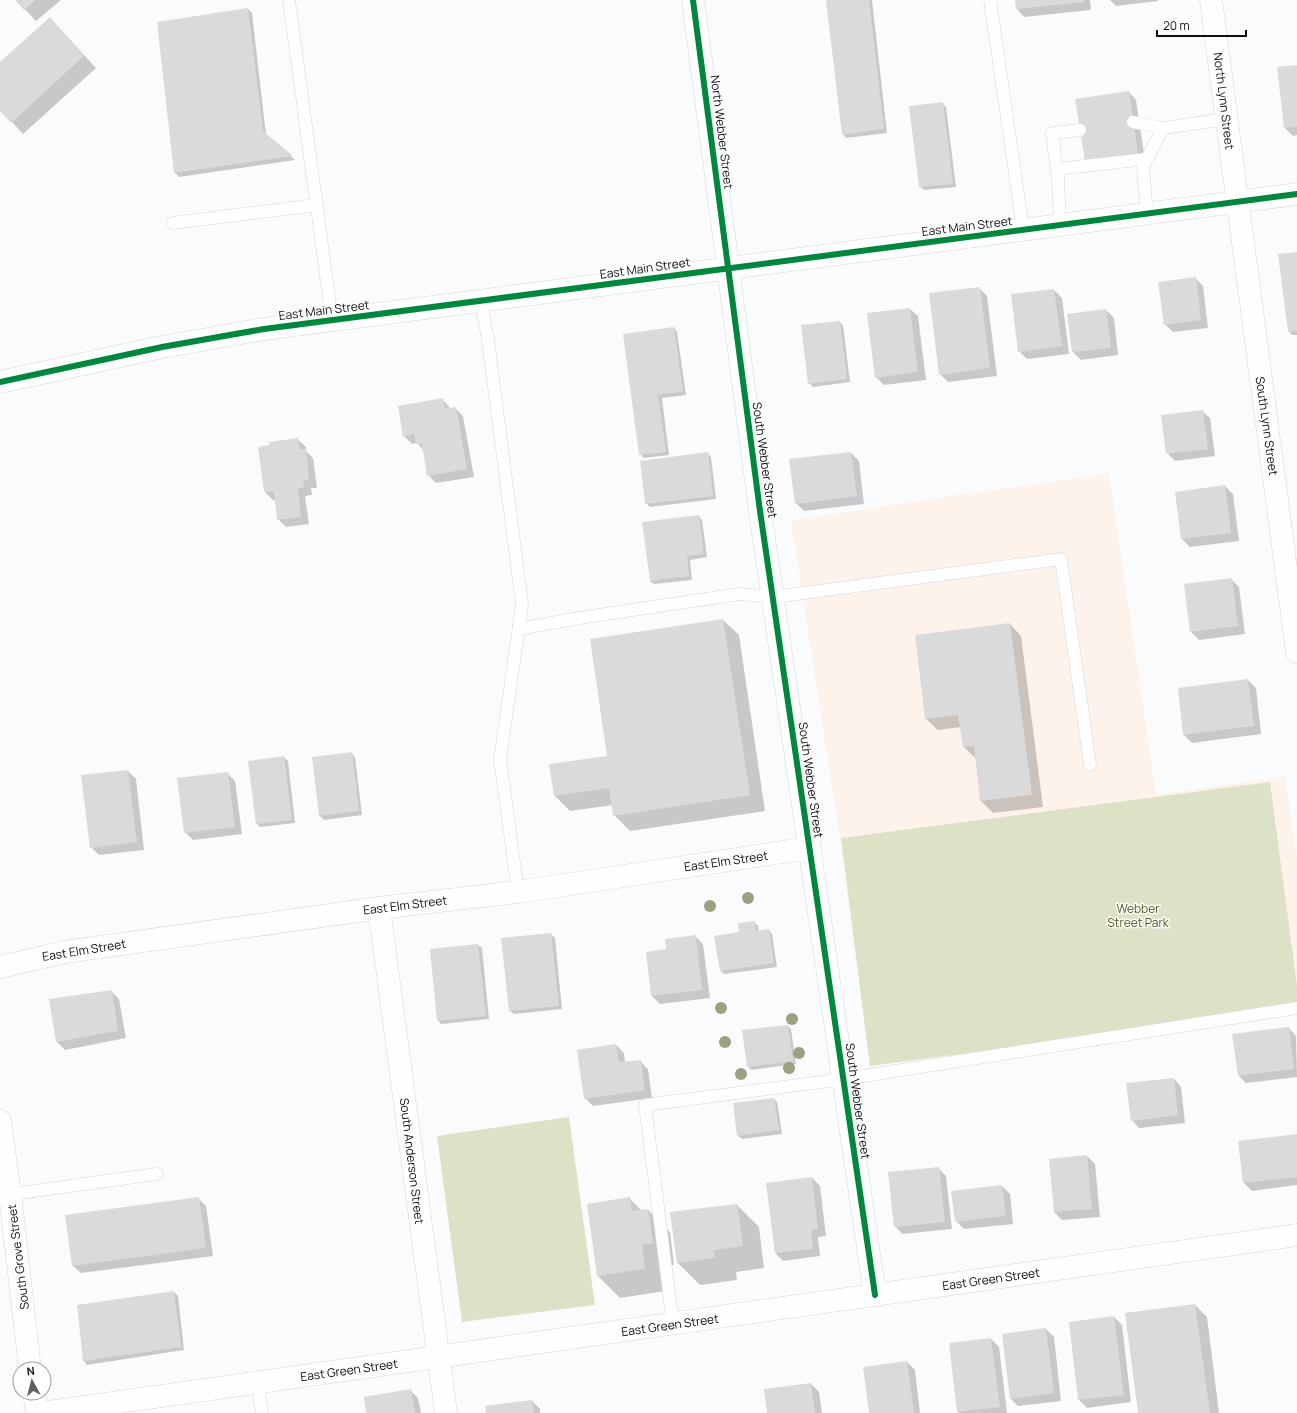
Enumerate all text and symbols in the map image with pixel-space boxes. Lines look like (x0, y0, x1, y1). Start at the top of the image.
scale bar (1157, 12, 1246, 38)
text: 20 m (1163, 17, 1190, 34)
street label: North Lynn Street (1210, 51, 1238, 151)
street label: North Webber Street (707, 74, 737, 190)
street label: East Main Street (921, 212, 1014, 240)
street label: East Main Street (599, 253, 692, 283)
street label: East Main Street (278, 296, 371, 324)
street label: South Lynn Street (1252, 375, 1282, 477)
street label: South Webber Street (748, 401, 782, 519)
street label: South Webber Street (794, 721, 828, 839)
street label: East Elm Street (683, 847, 769, 875)
street label: East Elm Street (362, 891, 448, 919)
park label: Webber Street Park (1107, 900, 1170, 931)
street label: East Elm Street (41, 935, 127, 965)
street label: South Webber Street (841, 1042, 875, 1160)
street label: South Anderson Street (396, 1097, 428, 1225)
street label: South Grove Street (3, 1203, 33, 1311)
street label: East Green Street (941, 1264, 1041, 1294)
street label: East Green Street (620, 1310, 720, 1340)
street label: East Green Street (299, 1355, 399, 1385)
north arrow (12, 1361, 52, 1401)
text: N (26, 1363, 36, 1379)

